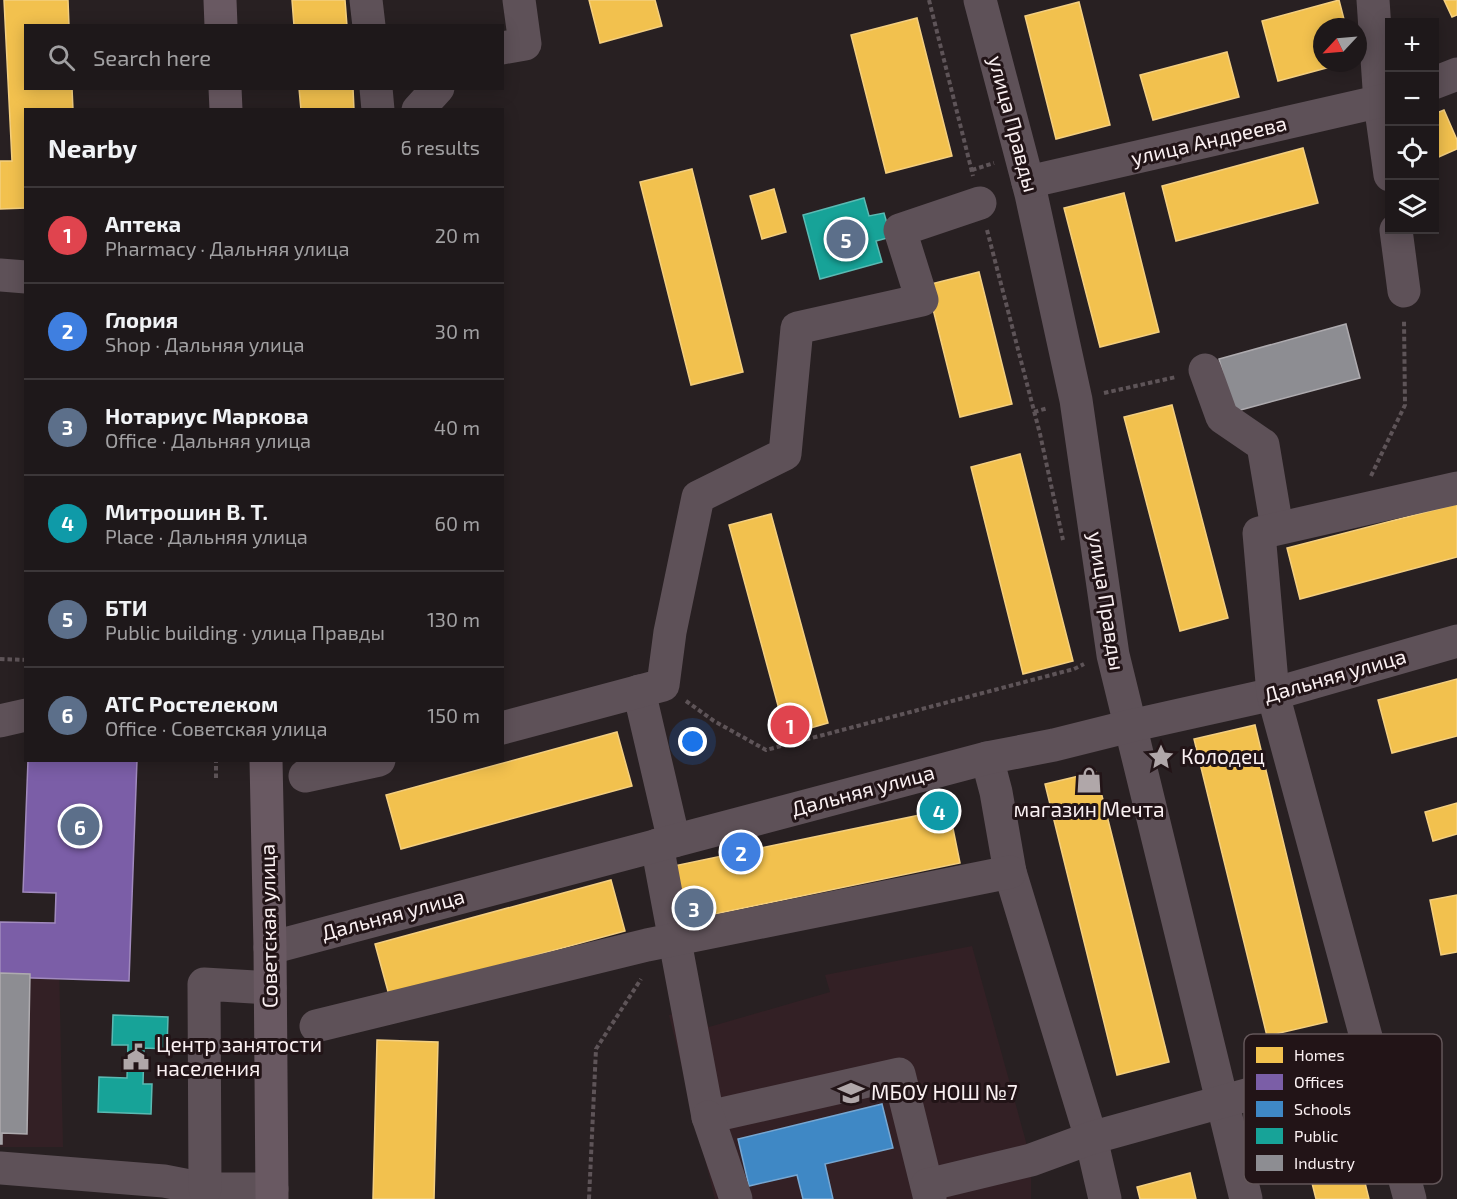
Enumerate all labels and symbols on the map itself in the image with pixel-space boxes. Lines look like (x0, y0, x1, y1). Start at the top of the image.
north arrow (1313, 18, 1367, 72)
street label: улица Правды (983, 53, 1045, 195)
street label: улица Андреева (1128, 109, 1289, 171)
pin: 5 (826, 216, 866, 262)
street label: улица Правды (1083, 530, 1131, 672)
street label: Дальняя улица (1260, 642, 1409, 708)
pin: 1 (770, 702, 810, 748)
your location (678, 727, 707, 756)
place icon: Колодец (1146, 742, 1176, 772)
place label: Колодец (1181, 743, 1265, 768)
street label: Дальняя улица (788, 758, 937, 822)
shop icon: магазин Мечта (1074, 765, 1104, 795)
pin: 4 (920, 788, 958, 834)
place label: магазин Мечта (1013, 796, 1165, 821)
pin: 6 (60, 804, 100, 848)
pin: 2 (722, 830, 760, 874)
street label: Советская улица (254, 844, 282, 1008)
street label: Дальняя улица (318, 882, 467, 946)
pin: 3 (674, 886, 714, 930)
place label: Центр занятости населения (156, 1031, 322, 1080)
legend (1244, 1034, 1442, 1184)
public building icon: Центр занятости населения (121, 1042, 151, 1072)
text: Homes (1294, 1045, 1345, 1064)
text: Offices (1294, 1072, 1344, 1091)
school or university icon: МБОУ НОШ №7 (836, 1078, 866, 1108)
place label: МБОУ НОШ №7 (871, 1079, 1018, 1104)
text: Schools (1294, 1099, 1351, 1118)
text: Public (1294, 1126, 1338, 1145)
text: Industry (1294, 1153, 1355, 1172)

